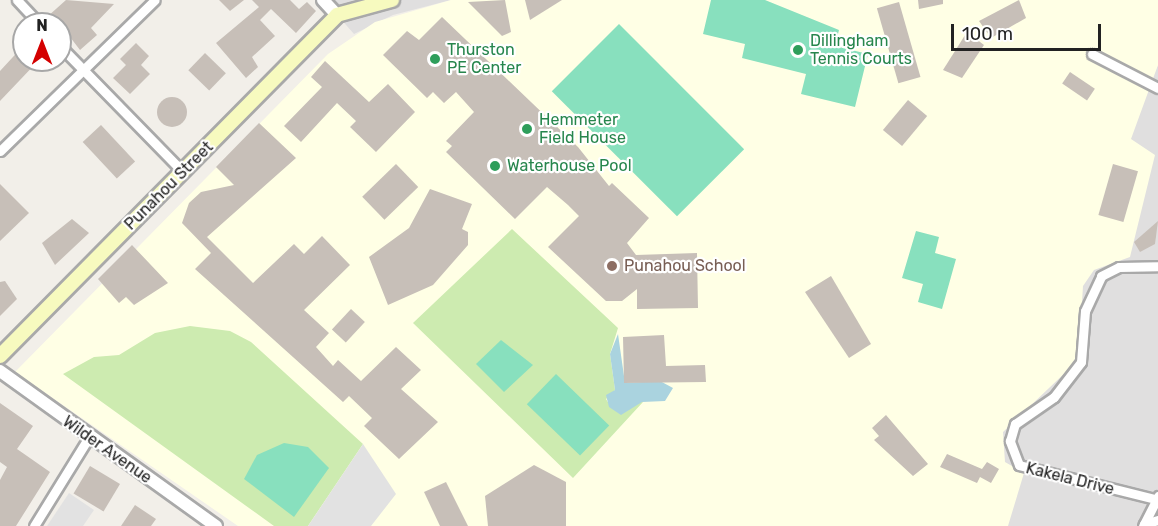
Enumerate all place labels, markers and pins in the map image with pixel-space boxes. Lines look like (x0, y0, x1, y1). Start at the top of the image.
place label: Dillingham Tennis Courts (810, 31, 912, 69)
place label: Thurston PE Center (447, 40, 521, 78)
marker: Dillingham Tennis Courts (791, 43, 805, 57)
marker: Thurston PE Center (428, 52, 442, 66)
place label: Hemmeter Field House (539, 110, 626, 148)
marker: Hemmeter Field House (520, 122, 534, 136)
place label: Waterhouse Pool (507, 156, 632, 176)
marker: Waterhouse Pool (488, 159, 502, 173)
place label: Punahou School (624, 256, 746, 276)
marker: Punahou School (605, 259, 619, 273)

